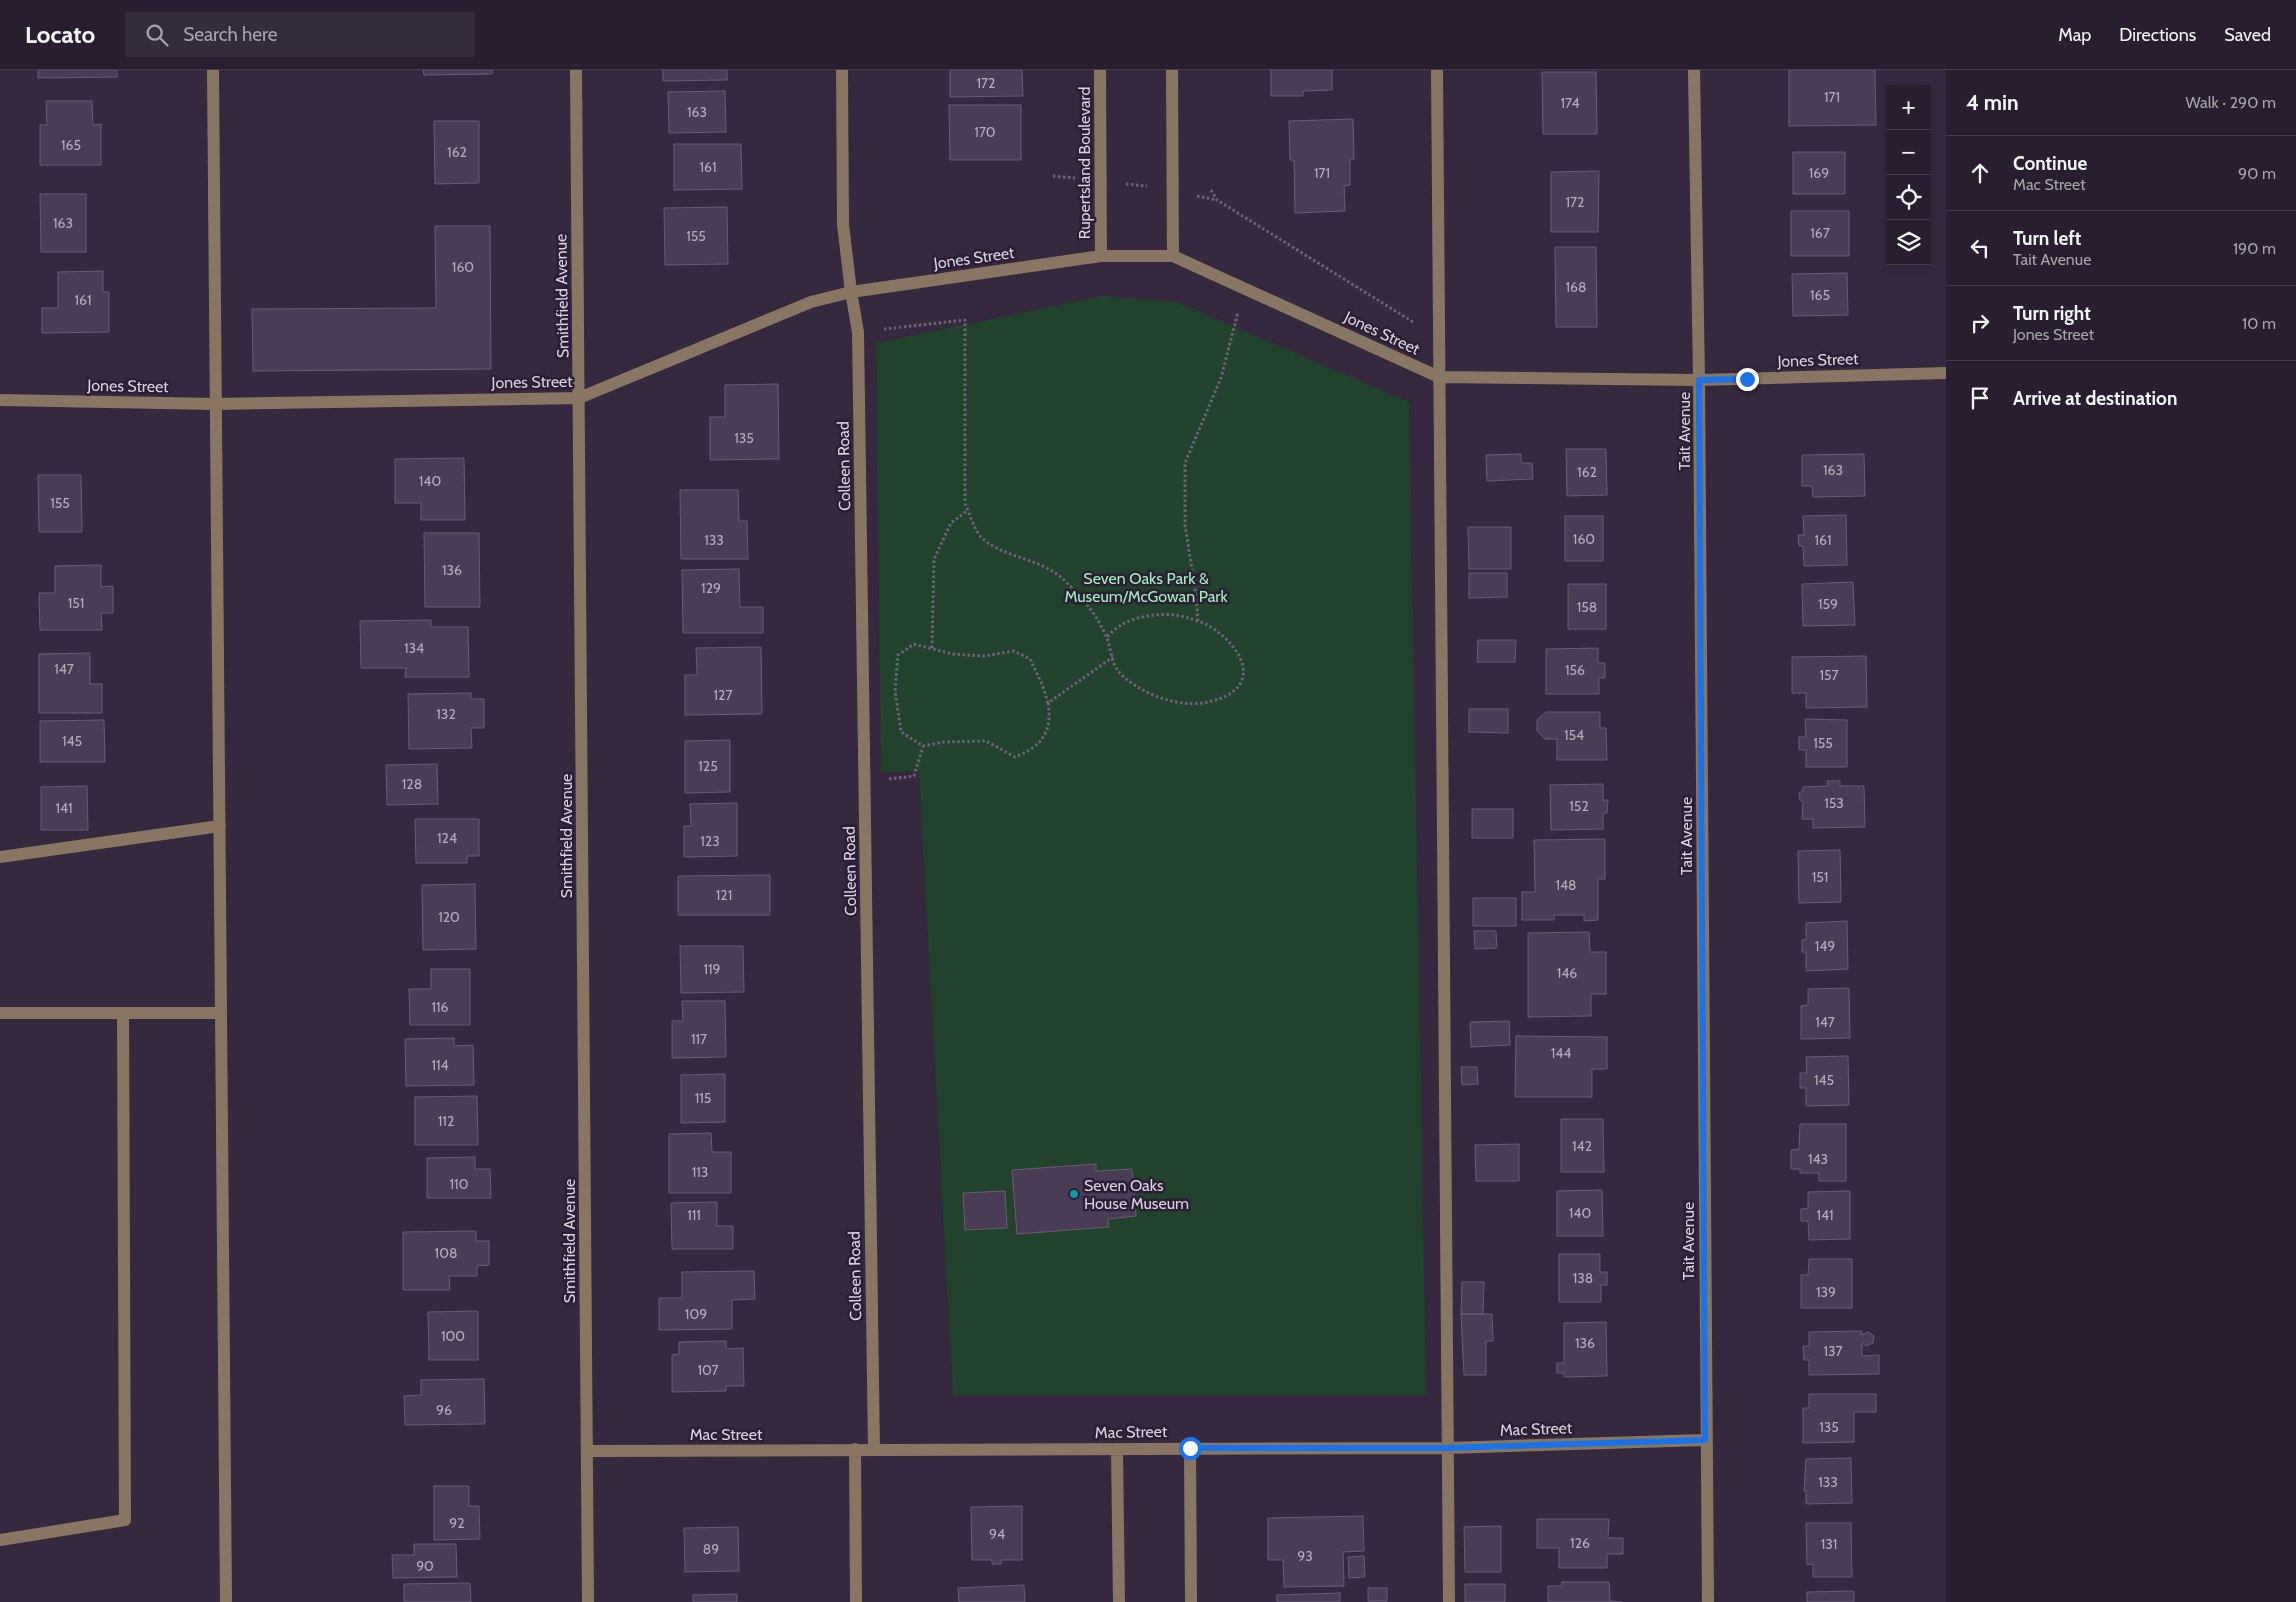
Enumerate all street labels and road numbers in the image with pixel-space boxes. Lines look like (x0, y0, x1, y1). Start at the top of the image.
street label: Rupertsland Boulevard (1075, 87, 1094, 239)
street label: Smithfield Avenue (551, 234, 573, 358)
street label: Jones Street (932, 243, 1016, 273)
street label: Jones Street (1340, 307, 1423, 359)
street label: Jones Street (1776, 349, 1859, 371)
street label: Jones Street (490, 372, 573, 392)
street label: Jones Street (86, 376, 169, 396)
street label: Tait Avenue (1675, 392, 1694, 470)
street label: Colleen Road (834, 421, 854, 511)
street label: Smithfield Avenue (557, 774, 576, 898)
street label: Tait Avenue (1677, 797, 1696, 875)
street label: Colleen Road (840, 826, 860, 916)
street label: Smithfield Avenue (560, 1179, 579, 1303)
street label: Tait Avenue (1679, 1202, 1698, 1280)
street label: Colleen Road (845, 1231, 865, 1321)
street label: Mac Street (1499, 1418, 1573, 1440)
street label: Mac Street (1095, 1422, 1168, 1442)
street label: Mac Street (690, 1425, 763, 1444)

